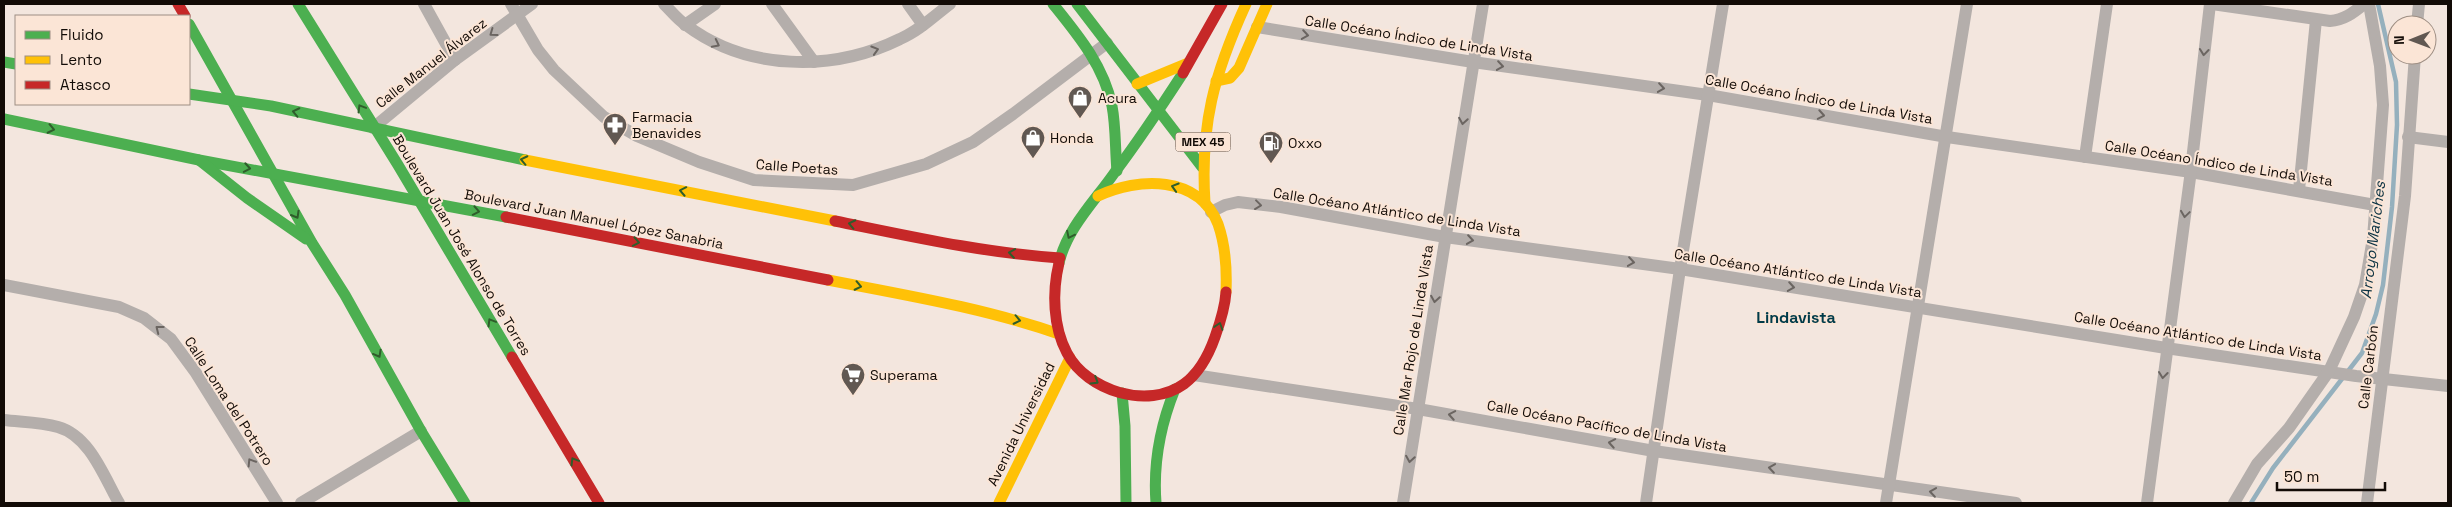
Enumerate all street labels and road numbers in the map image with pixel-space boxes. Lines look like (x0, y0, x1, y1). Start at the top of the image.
street label: Calle Océano Índico de Linda Vista (1304, 11, 1534, 65)
street label: Calle Manuel Álvarez (372, 14, 490, 112)
street label: Calle Océano Índico de Linda Vista (1704, 70, 1934, 128)
street label: Boulevard Juan José Alonso de Torres (389, 131, 535, 359)
road number: MEX 45 (1176, 132, 1230, 152)
street label: Calle Océano Índico de Linda Vista (2104, 136, 2334, 190)
street label: Calle Poetas (755, 155, 839, 179)
street label: Calle Océano Atlántico de Linda Vista (1272, 184, 1522, 240)
street label: Boulevard Juan Manuel López Sanabria (463, 185, 725, 253)
street label: Calle Mar Rojo de Linda Vista (1389, 243, 1437, 437)
street label: Calle Océano Atlántico de Linda Vista (1673, 245, 1923, 301)
street label: Calle Océano Atlántico de Linda Vista (2073, 308, 2323, 364)
street label: Calle Carbón (2354, 324, 2382, 410)
street label: Calle Loma del Potrero (181, 333, 277, 469)
street label: Avenida Universidad (983, 359, 1059, 489)
street label: Calle Océano Pacífico de Linda Vista (1486, 396, 1728, 456)

